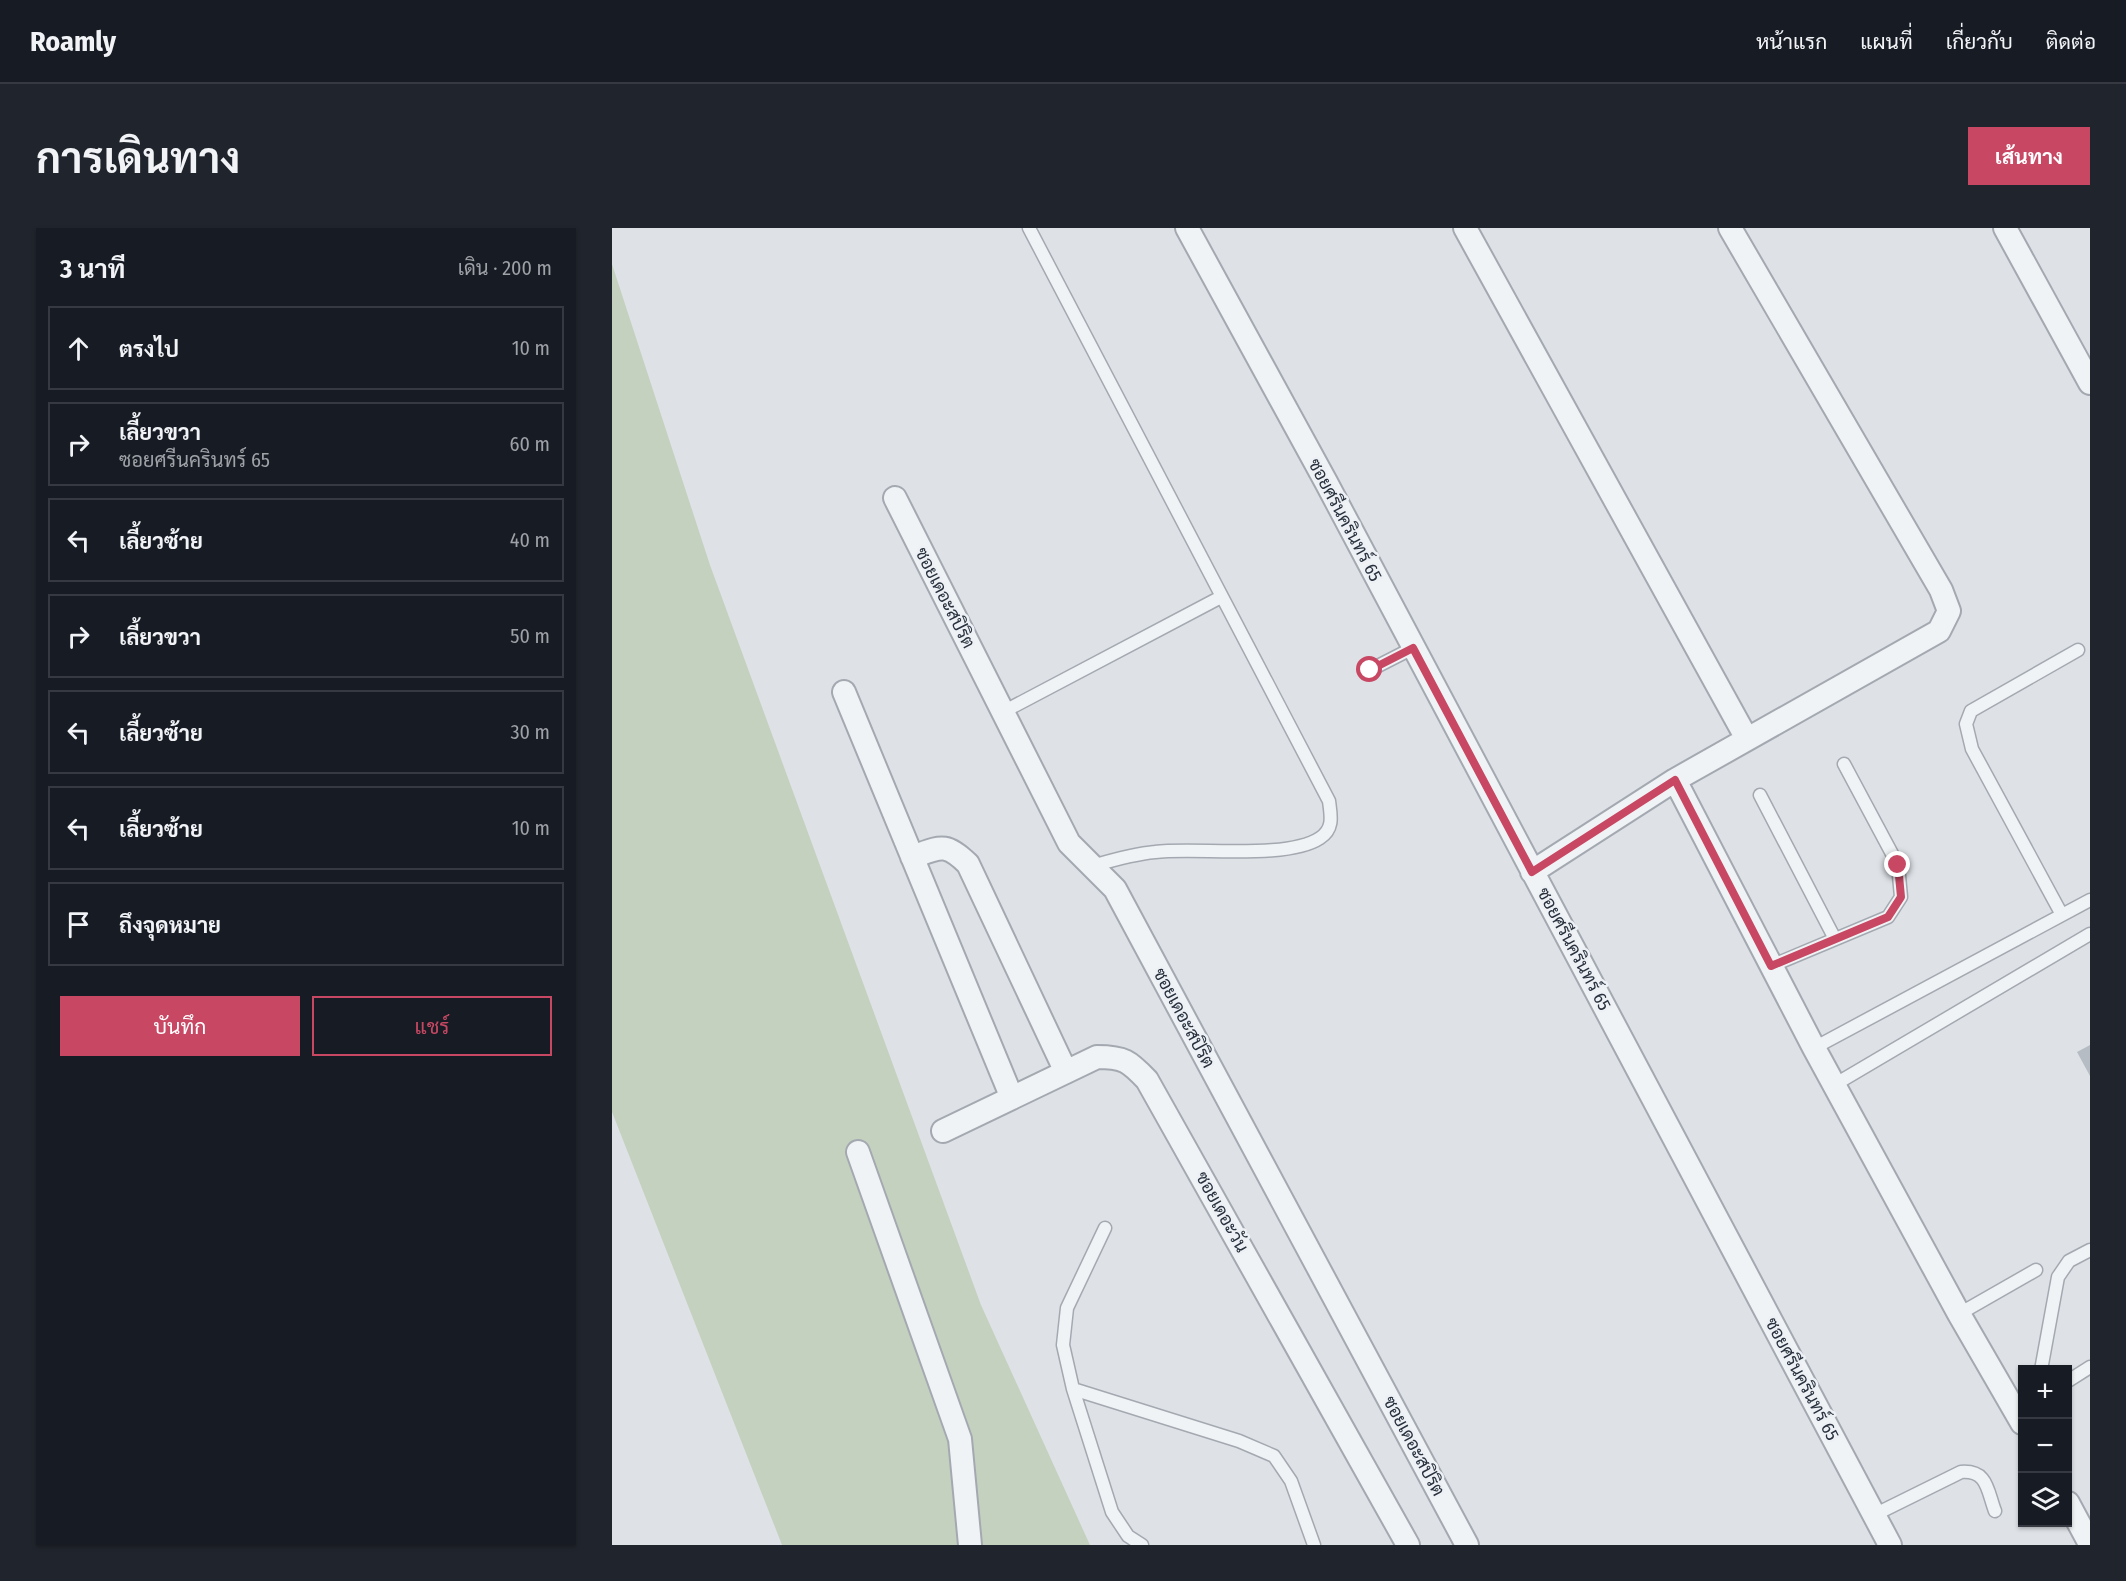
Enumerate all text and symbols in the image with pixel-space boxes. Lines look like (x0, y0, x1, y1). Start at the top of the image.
text: Roamly (30, 25, 116, 58)
text: หน้าแรก (1756, 29, 1827, 55)
text: แผนที่ (1860, 29, 1913, 55)
text: เกี่ยวกับ (1946, 29, 2013, 55)
text: ติดต่อ (2046, 29, 2096, 55)
button: เส้นทาง (1968, 127, 2090, 185)
text: การเดินทาง (36, 134, 240, 184)
text: 3 นาที (60, 254, 126, 285)
text: เดิน · 200 m (458, 256, 552, 280)
icon: ahead (62, 332, 95, 365)
text: ตรงไป (119, 336, 179, 363)
text: 10 m (512, 336, 550, 360)
text: เลี้ยวขวา (119, 419, 201, 446)
icon: right (62, 428, 95, 461)
text: 60 m (510, 432, 550, 456)
text: ซอยศรีนครินทร์ 65 (119, 448, 270, 472)
street label: ซอยศรีนครินทร์ 65 (1303, 454, 1388, 585)
icon: left (62, 524, 95, 557)
text: เลี้ยวซ้าย (119, 528, 203, 555)
text: 40 m (510, 528, 550, 552)
street label: ซอยเดอะสปิริต (910, 544, 980, 652)
icon: right (62, 620, 95, 653)
text: เลี้ยวขวา (119, 624, 201, 651)
text: 50 m (510, 624, 550, 648)
route start (1356, 656, 1382, 682)
icon: left (62, 716, 95, 749)
text: เลี้ยวซ้าย (119, 720, 203, 747)
text: 30 m (510, 720, 550, 744)
icon: left (62, 812, 95, 845)
text: เลี้ยวซ้าย (119, 816, 203, 843)
text: 10 m (512, 816, 550, 840)
route end (1884, 851, 1910, 877)
street label: ซอยศรีนครินทร์ 65 (1532, 883, 1617, 1014)
icon: arrive (62, 908, 95, 941)
text: ถึงจุดหมาย (119, 912, 221, 939)
street label: ซอยเดอะสปิริต (1148, 964, 1220, 1072)
button: บันทึก (60, 996, 300, 1056)
button: แชร์ (312, 996, 552, 1056)
street label: ซอยเดอะวัน (1191, 1168, 1253, 1256)
street label: ซอยศรีนครินทร์ 65 (1760, 1313, 1845, 1444)
map controls (2018, 1365, 2072, 1527)
button: + (2018, 1365, 2072, 1419)
street label: ซอยเดอะสปิริต (1378, 1392, 1450, 1500)
button: − (2018, 1419, 2072, 1473)
button: layers (2018, 1473, 2072, 1527)

